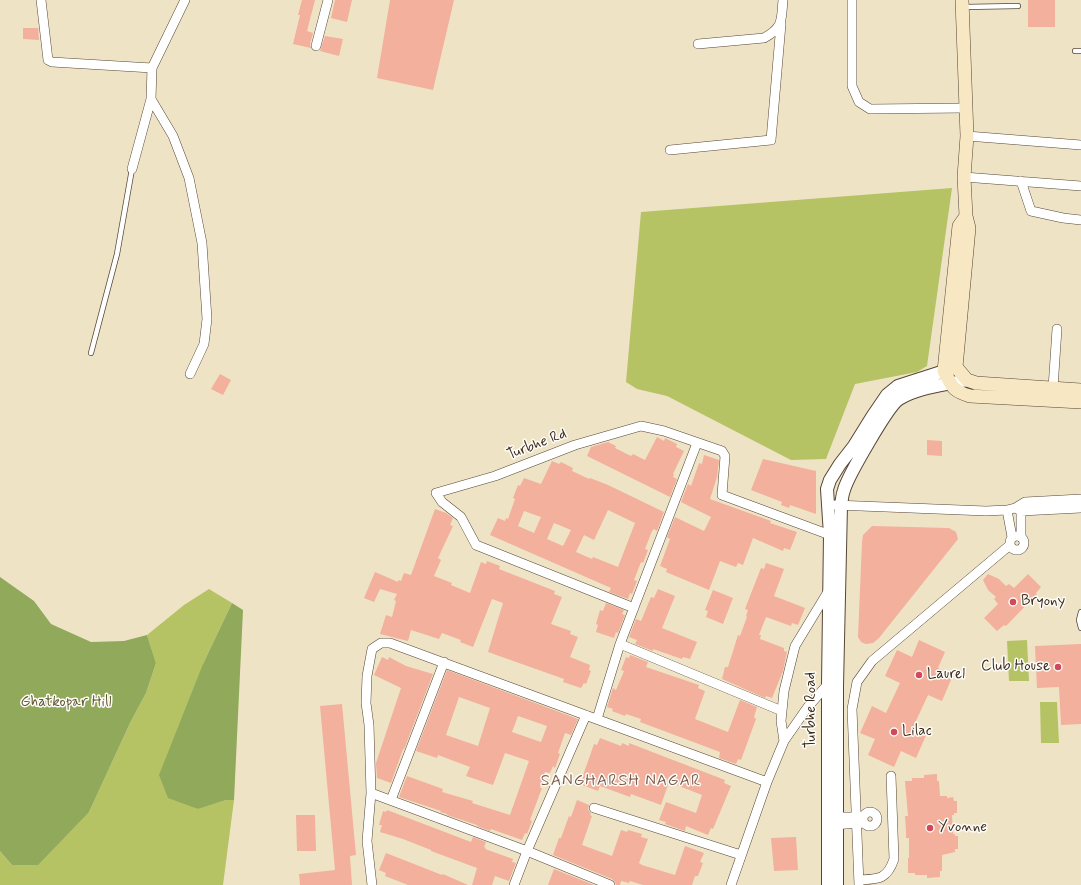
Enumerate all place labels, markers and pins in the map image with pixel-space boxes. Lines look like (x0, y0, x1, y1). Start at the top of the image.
place label: Bryony (1021, 593, 1065, 611)
marker: Bryony (1008, 597, 1018, 607)
place label: Club House (981, 658, 1050, 676)
marker: Club House (1053, 662, 1063, 672)
place label: Laurel (927, 666, 965, 684)
marker: Laurel (914, 670, 924, 680)
place label: Lilac (902, 723, 932, 741)
marker: Lilac (889, 727, 899, 737)
place label: Yvonne (938, 819, 987, 837)
marker: Yvonne (925, 823, 935, 833)

